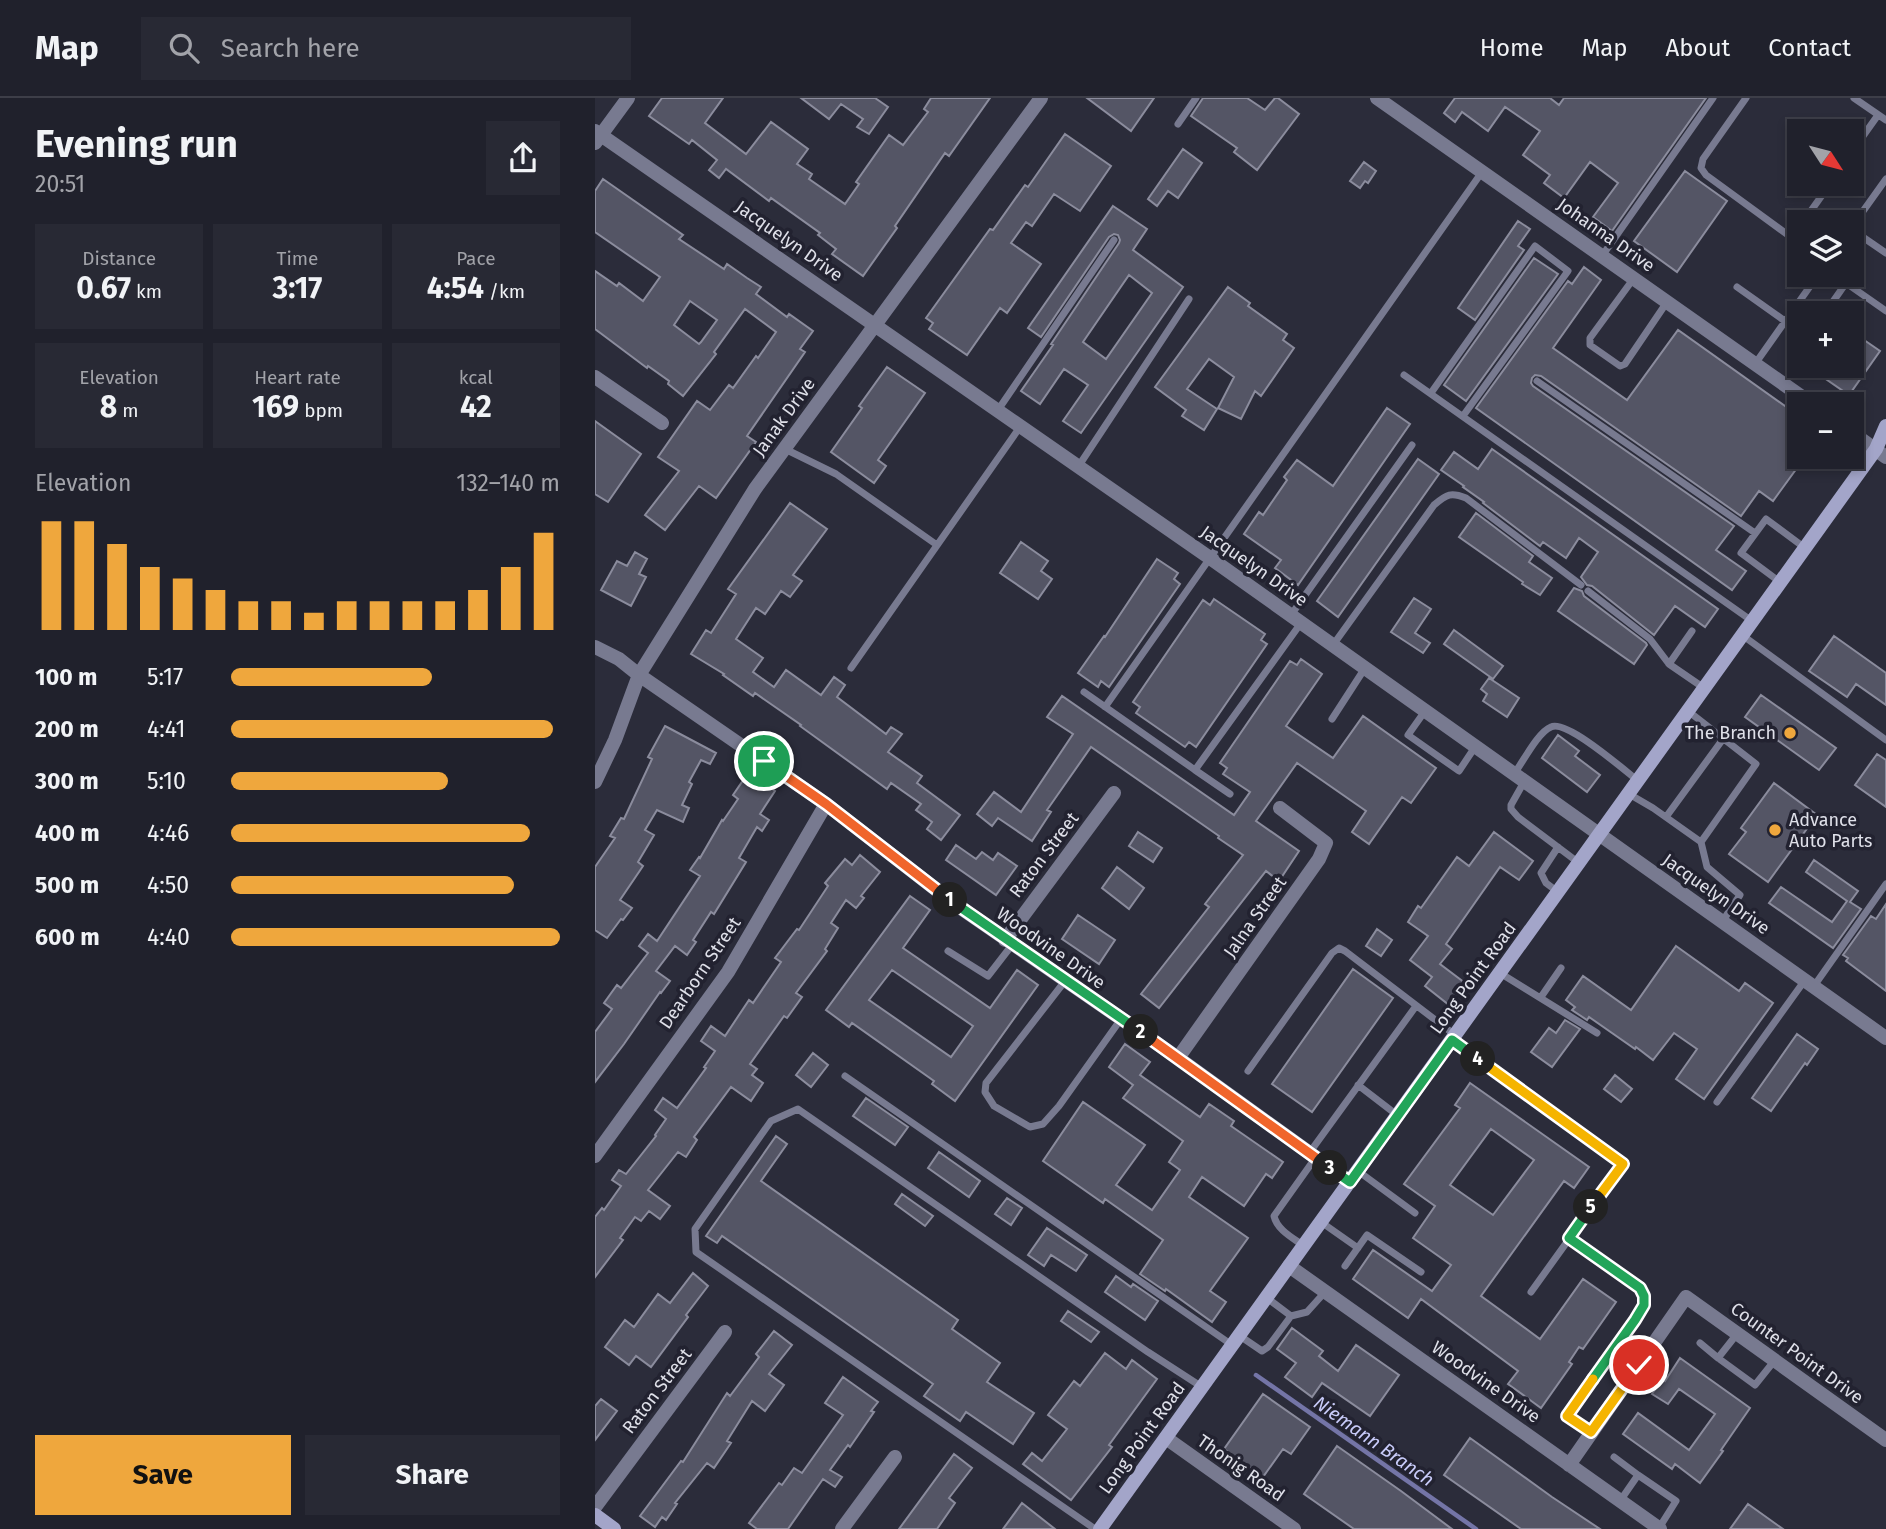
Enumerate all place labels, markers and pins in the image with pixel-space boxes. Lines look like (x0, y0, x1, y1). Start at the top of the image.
place label: The Branch (1685, 722, 1776, 744)
marker: The Branch (1782, 725, 1798, 741)
pin (734, 731, 794, 791)
place label: Advance Auto Parts (1789, 809, 1872, 852)
marker: Advance Auto Parts (1767, 822, 1783, 838)
pin: 1 (933, 882, 967, 918)
pin: 2 (1123, 1014, 1159, 1049)
pin: 4 (1461, 1042, 1495, 1076)
pin: 3 (1313, 1150, 1347, 1186)
pin: 5 (1573, 1190, 1609, 1224)
pin (1609, 1335, 1669, 1395)

